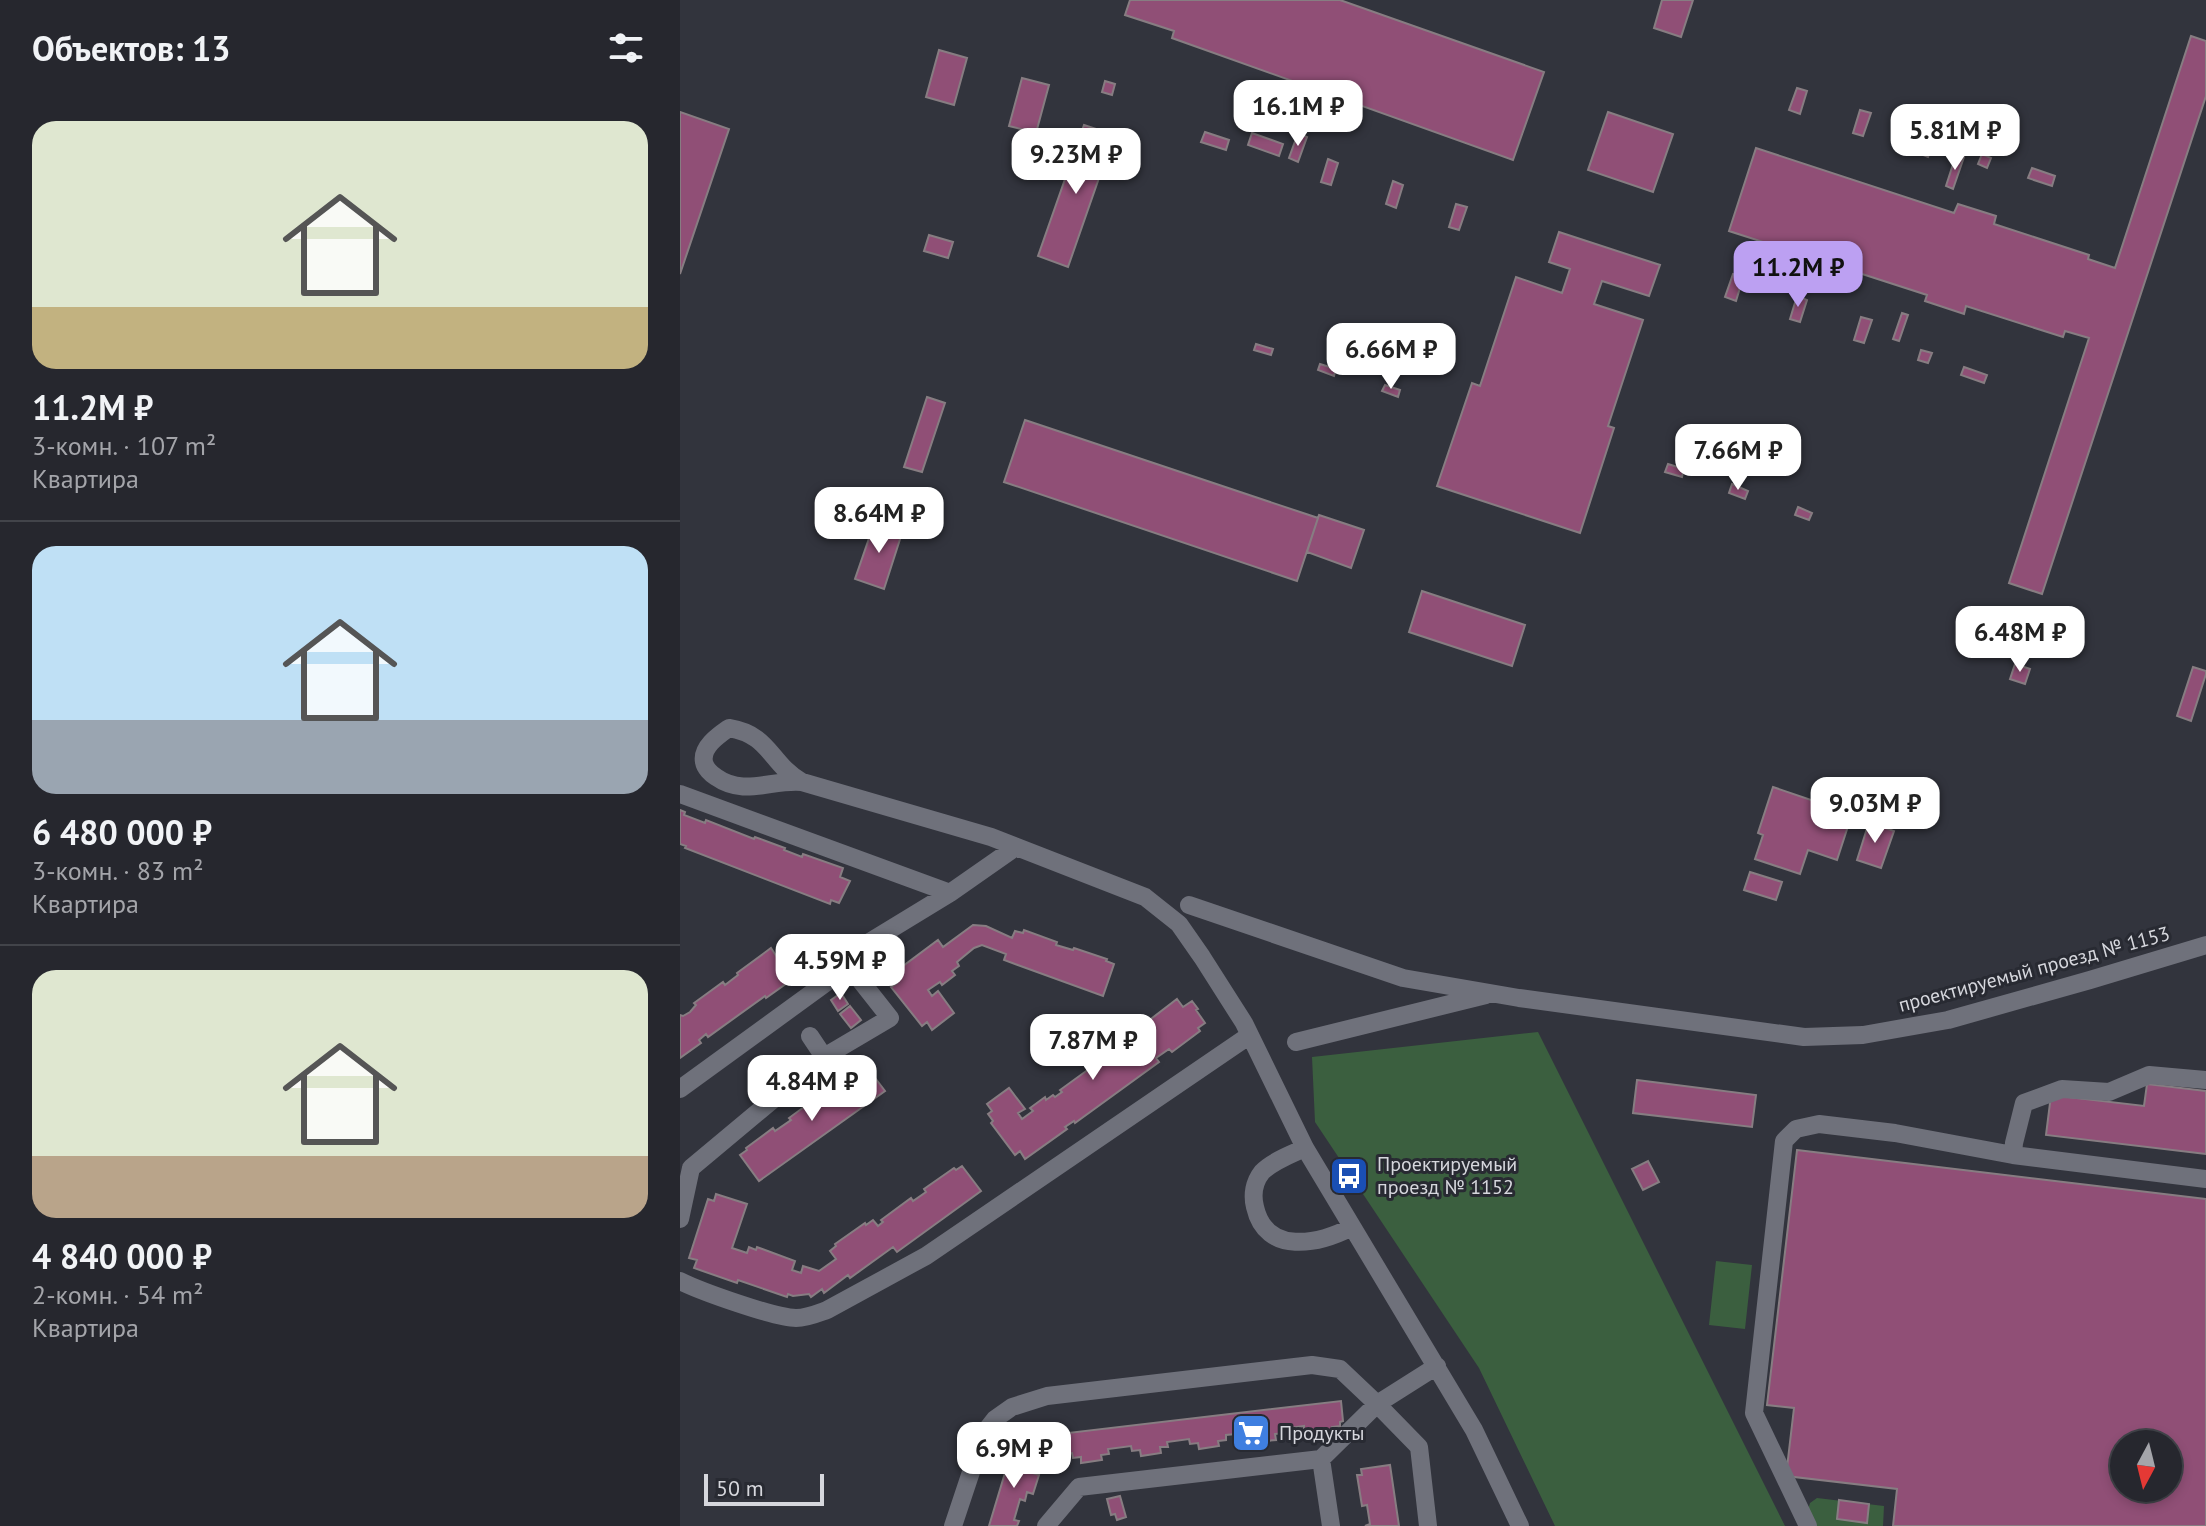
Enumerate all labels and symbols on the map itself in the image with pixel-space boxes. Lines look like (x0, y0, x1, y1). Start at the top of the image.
pin: 16.1M ₽ (1224, 80, 1372, 148)
pin: 5.81M ₽ (1881, 104, 2029, 172)
pin: 9.23M ₽ (1002, 128, 1150, 196)
pin: 11.2M ₽ (1724, 241, 1872, 309)
pin: 6.66M ₽ (1317, 323, 1465, 391)
pin: 7.66M ₽ (1664, 424, 1812, 492)
pin: 8.64M ₽ (805, 487, 953, 555)
pin: 6.48M ₽ (1946, 606, 2094, 674)
pin: 9.03M ₽ (1801, 777, 1949, 845)
street label: проектируемый проезд № 1153 (1895, 920, 2173, 1018)
pin: 4.59M ₽ (766, 934, 914, 1002)
pin: 7.87M ₽ (1019, 1014, 1167, 1082)
pin: 4.84M ₽ (738, 1055, 886, 1123)
place label: Проектируемый проезд № 1152 (1377, 1151, 1517, 1200)
bus stop icon: Проектируемый проезд № 1152 (1328, 1155, 1370, 1197)
supermarket icon: Продукты (1230, 1412, 1272, 1454)
place label: Продукты (1279, 1420, 1364, 1446)
pin: 6.9M ₽ (949, 1422, 1079, 1490)
north arrow (2110, 1430, 2182, 1502)
scale bar (704, 1470, 824, 1506)

